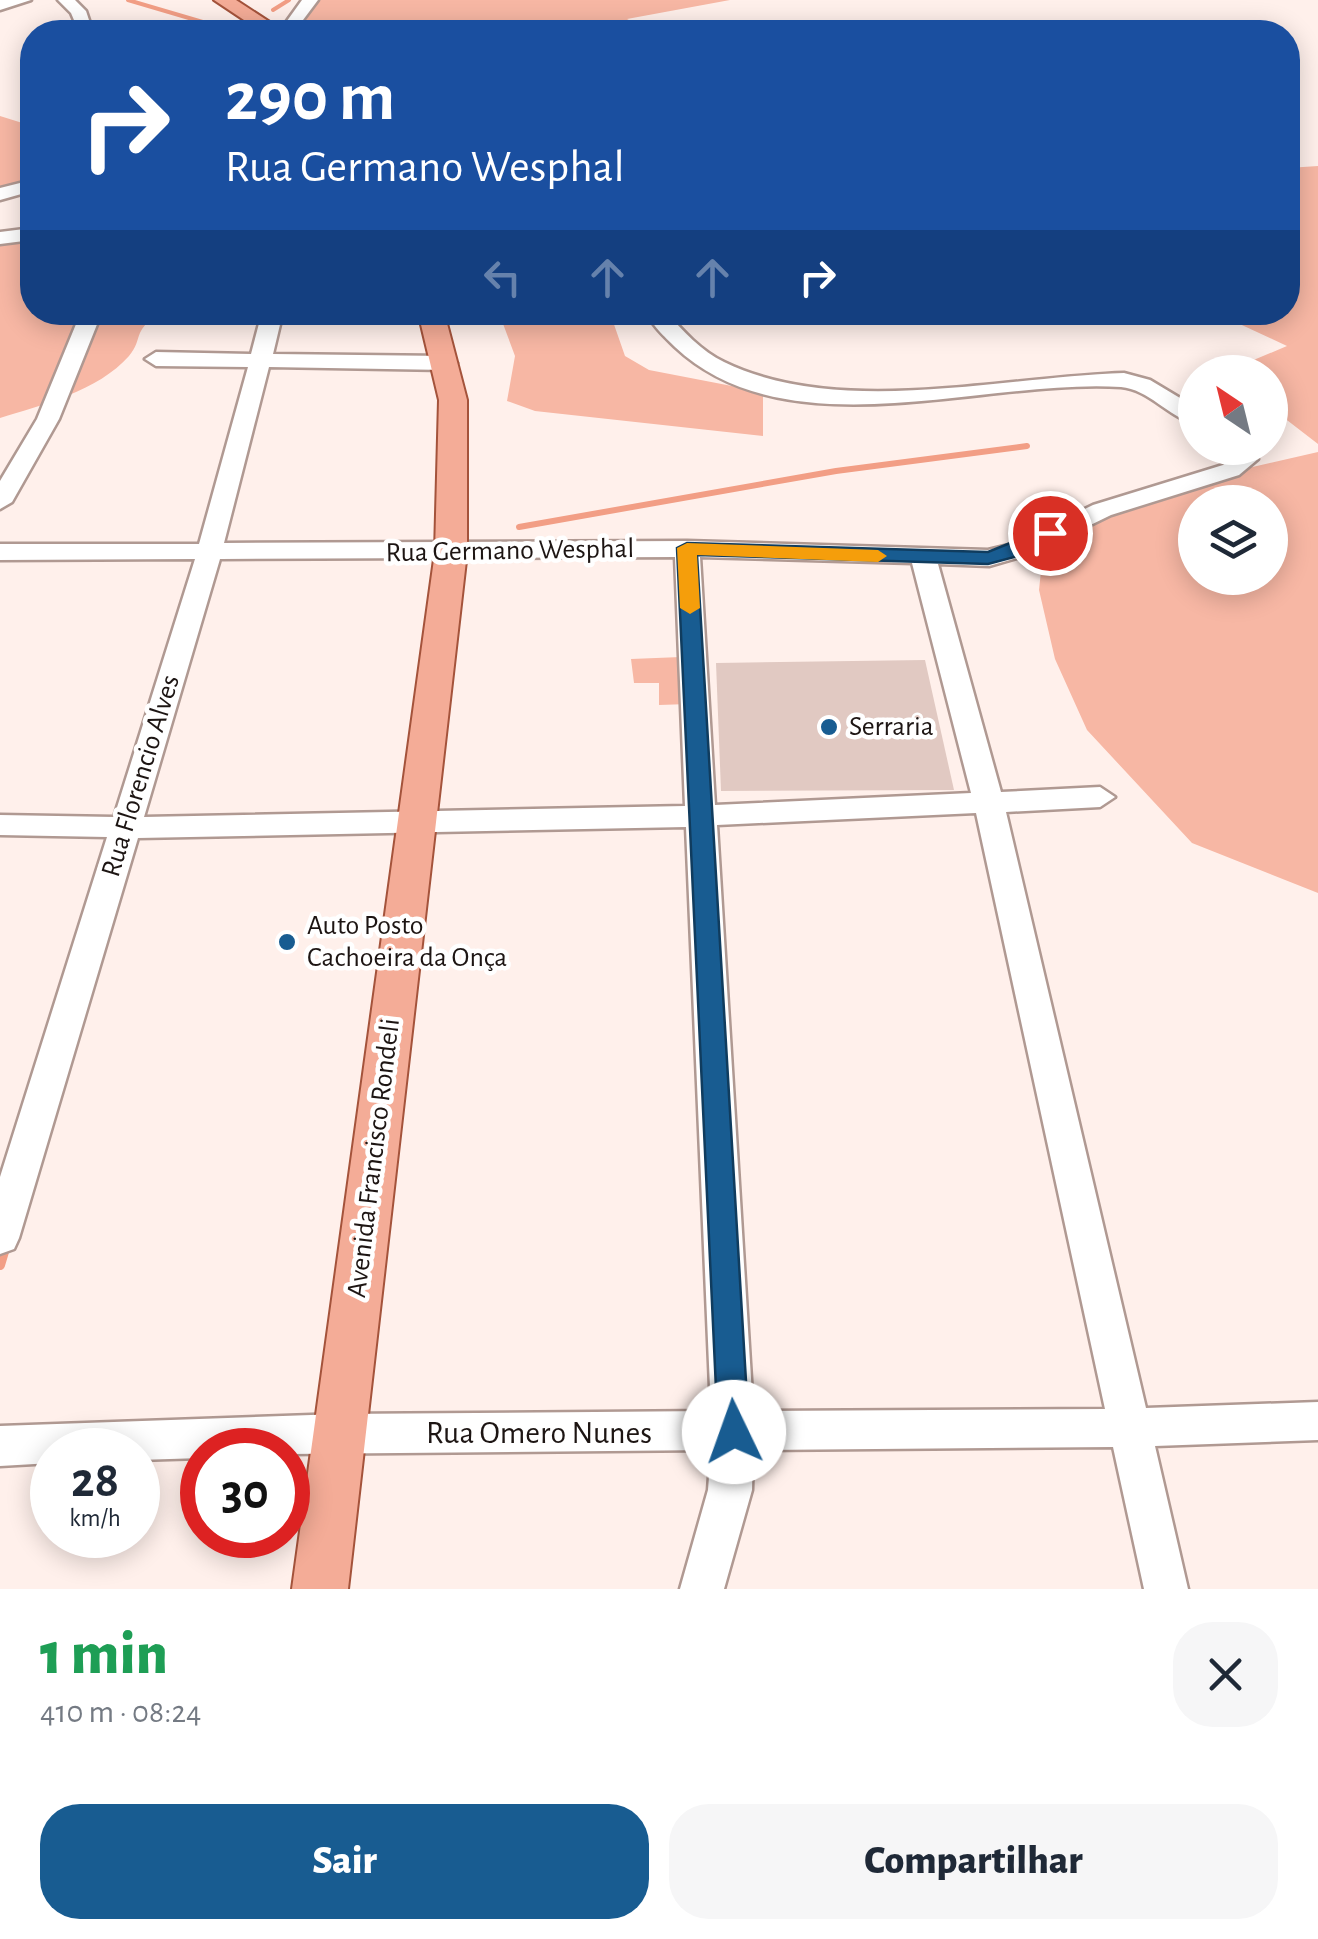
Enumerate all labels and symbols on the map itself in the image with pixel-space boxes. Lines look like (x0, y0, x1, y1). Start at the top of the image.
north arrow (1178, 355, 1288, 465)
pin (1008, 491, 1093, 576)
street label: Rua Germano Wesphal (385, 535, 635, 567)
street label: Rua Florencio Alves (97, 672, 185, 880)
place label: Serraria (849, 713, 934, 741)
marker: Serraria (818, 716, 840, 738)
place label: Auto Posto Cachoeira da Onça (307, 912, 507, 972)
marker: Auto Posto Cachoeira da Onça (276, 931, 298, 953)
street label: Avenida Francisco Rondeli (343, 1017, 405, 1299)
position arrow (682, 1380, 786, 1484)
street label: Rua Omero Nunes (426, 1417, 652, 1449)
speed limit sign: 30 (180, 1428, 310, 1558)

